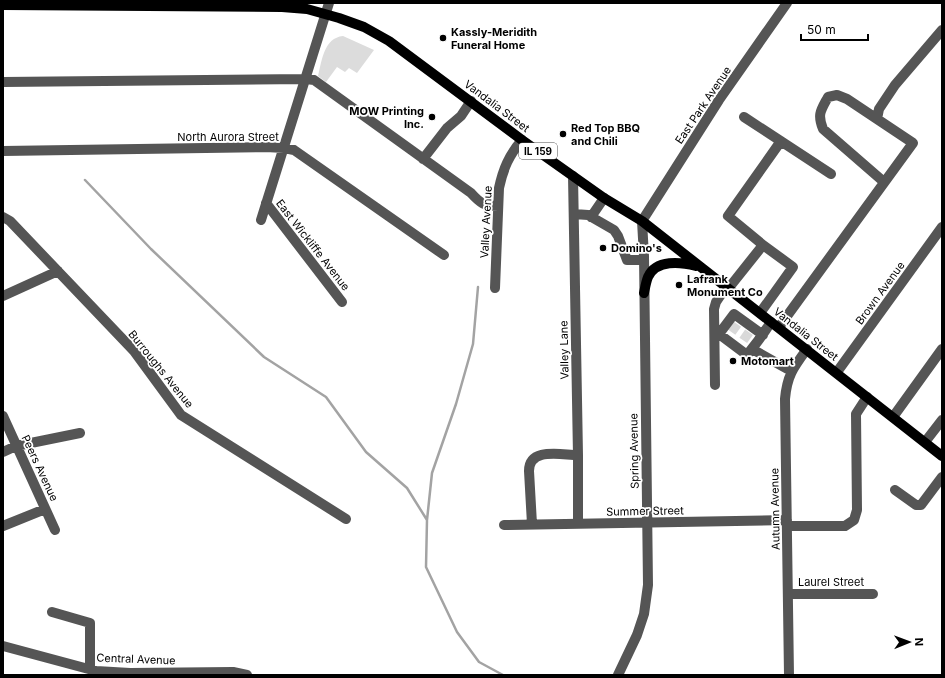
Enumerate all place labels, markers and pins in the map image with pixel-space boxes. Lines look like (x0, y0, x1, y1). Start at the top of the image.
place label: Kassly-Meridith Funeral Home (451, 25, 537, 52)
marker: Kassly-Meridith Funeral Home (438, 33, 448, 43)
place label: MOW Printing Inc. (349, 104, 424, 131)
marker: MOW Printing Inc. (427, 112, 437, 122)
place label: Red Top BBQ and Chili (571, 121, 640, 148)
marker: Red Top BBQ and Chili (558, 129, 568, 139)
place label: Domino's (611, 241, 662, 255)
marker: Domino's (598, 243, 608, 253)
place label: Lafrank Monument Co (687, 272, 763, 299)
marker: Lafrank Monument Co (674, 280, 684, 290)
place label: Motomart (741, 354, 794, 368)
marker: Motomart (728, 356, 738, 366)

